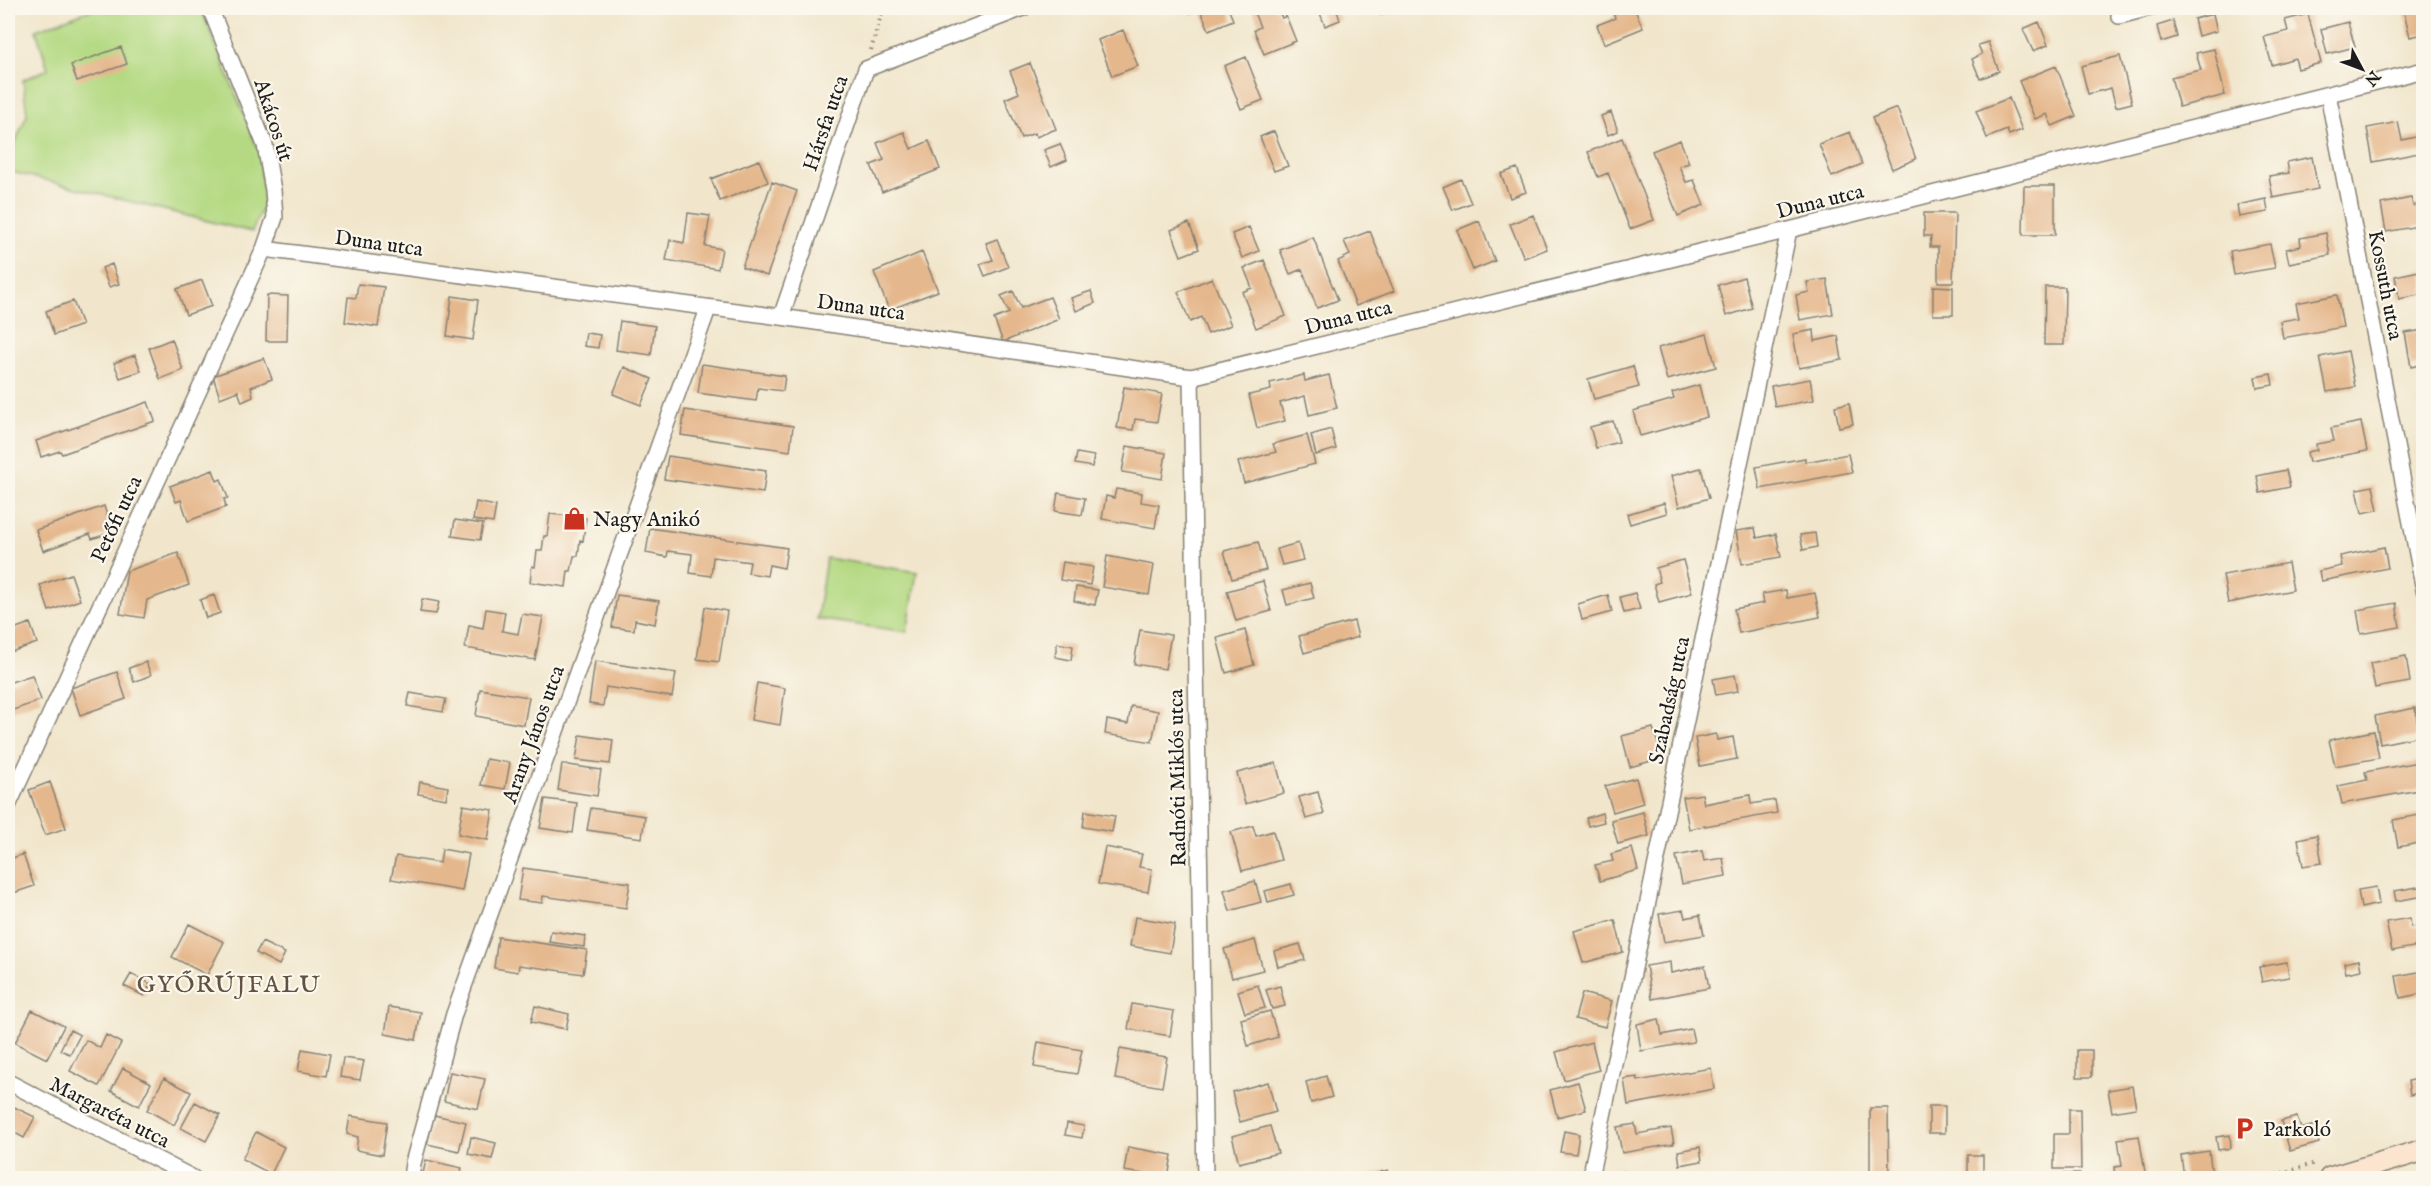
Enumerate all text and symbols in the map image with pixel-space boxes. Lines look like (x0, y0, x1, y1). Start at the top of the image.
north arrow (2332, 39, 2392, 99)
text: N (2360, 65, 2385, 89)
street label: Hársfa utca (797, 71, 856, 175)
street label: Akácos út (246, 75, 299, 165)
street label: Duna utca (1774, 178, 1868, 226)
street label: Duna utca (333, 225, 426, 264)
street label: Kossuth utca (2361, 228, 2409, 343)
street label: Duna utca (815, 289, 908, 328)
street label: Duna utca (1302, 294, 1396, 342)
street label: Petőfi utca (85, 471, 150, 567)
shop icon: Nagy Anikó (562, 506, 588, 532)
place label: Nagy Anikó (593, 507, 700, 534)
street label: Szabadság utca (1644, 633, 1697, 767)
street label: Arany János utca (497, 661, 572, 808)
street label: Radnóti Miklós utca (1163, 688, 1194, 867)
district label: GYŐRÚJFALU (137, 970, 321, 1001)
street label: Margaréta utca (45, 1071, 175, 1156)
parking icon: Parkoló (2232, 1116, 2258, 1142)
place label: Parkoló (2263, 1117, 2331, 1144)

